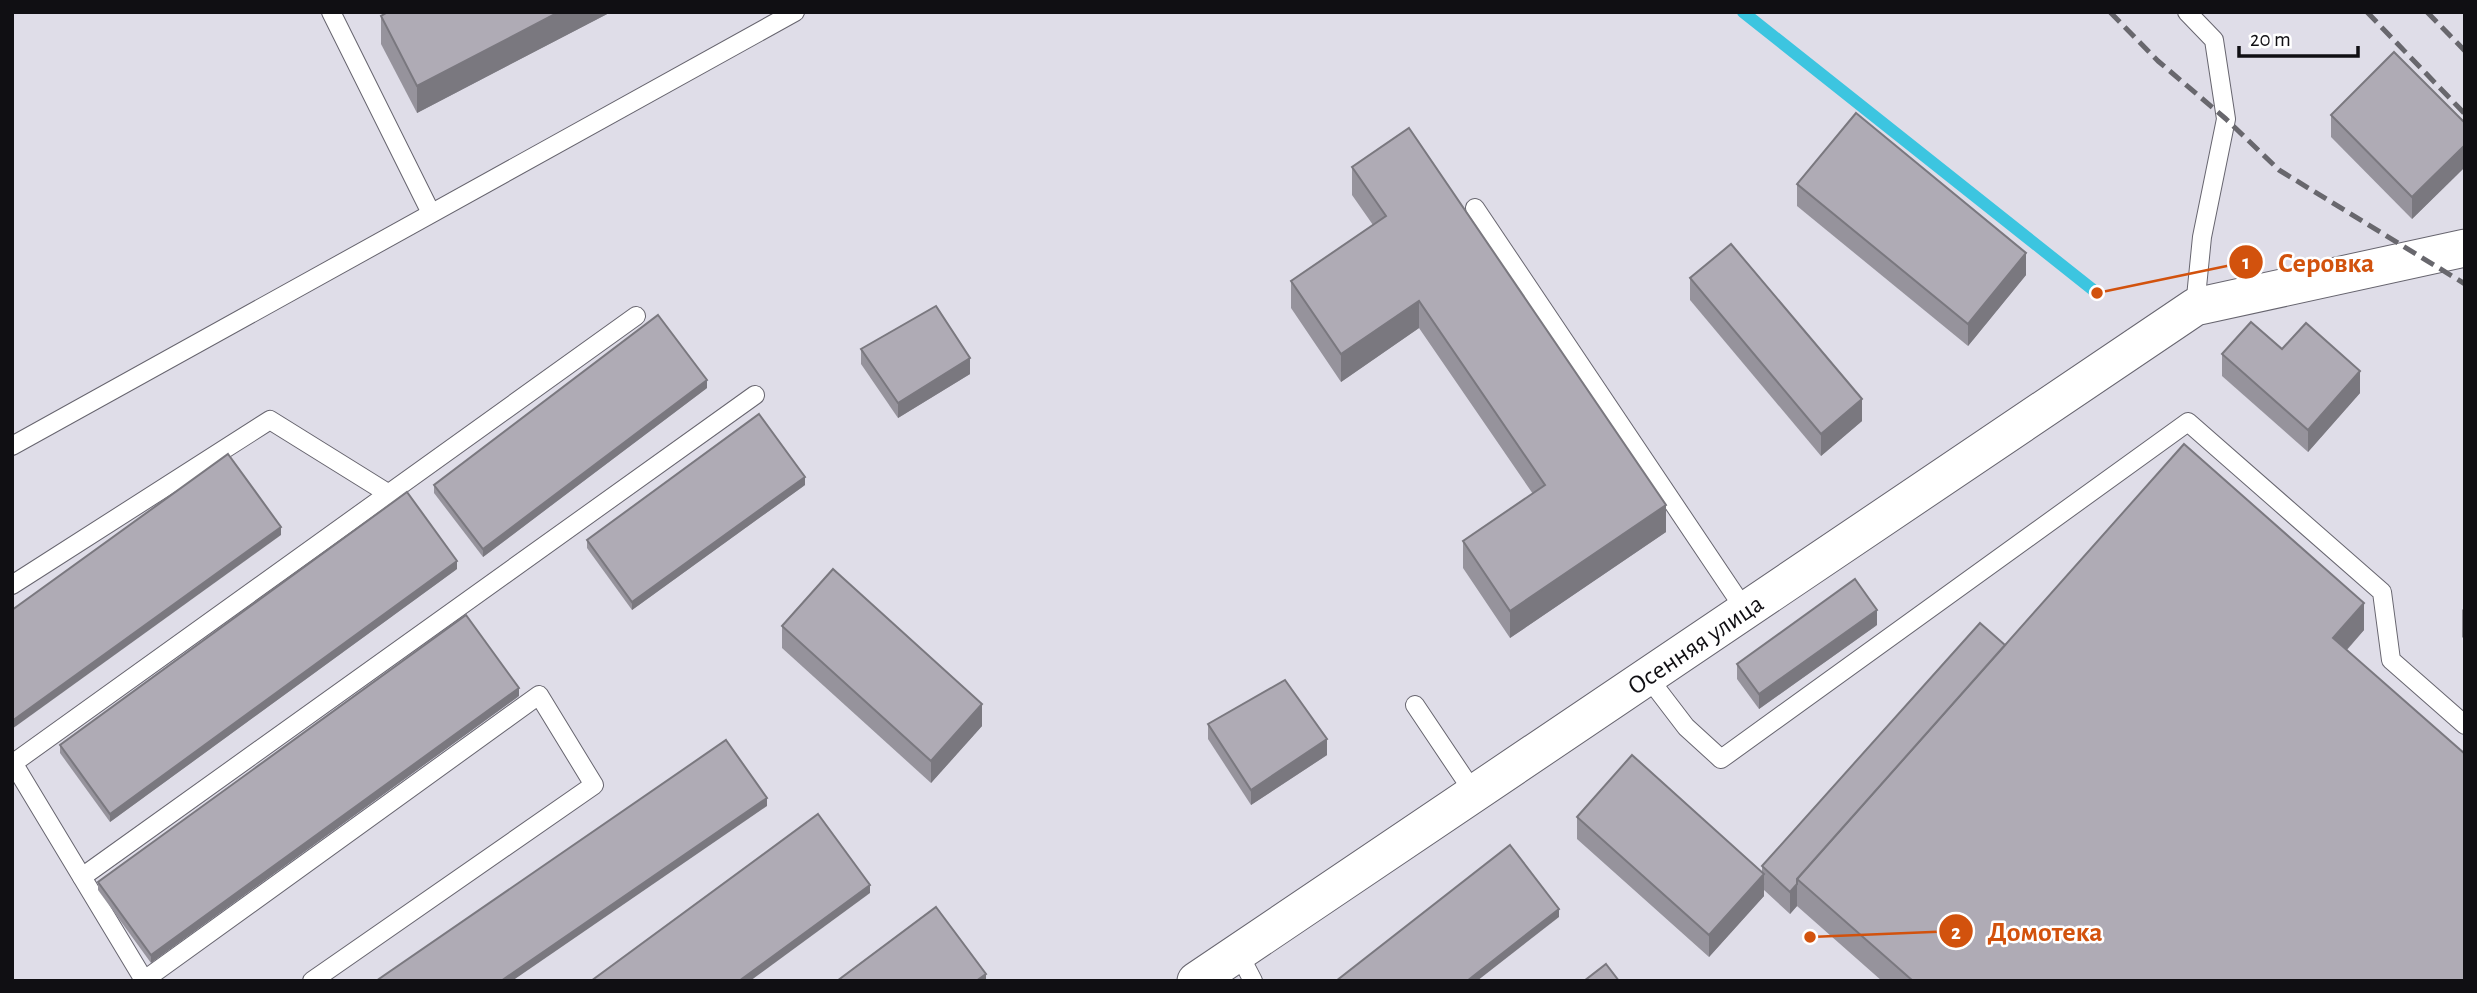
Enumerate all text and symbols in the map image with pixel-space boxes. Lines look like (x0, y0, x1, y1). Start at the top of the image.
scale bar (2239, 14, 2358, 58)
text: 20 m (2250, 29, 2291, 50)
callout: Серовка (2229, 237, 2388, 286)
text: Серовка (2278, 250, 2374, 278)
text: 1 (2242, 252, 2250, 273)
street label: Осенняя улица (1623, 590, 1768, 700)
callout: Домотека (1939, 907, 2116, 956)
text: Домотека (1988, 919, 2102, 947)
text: 2 (1951, 922, 1961, 943)

